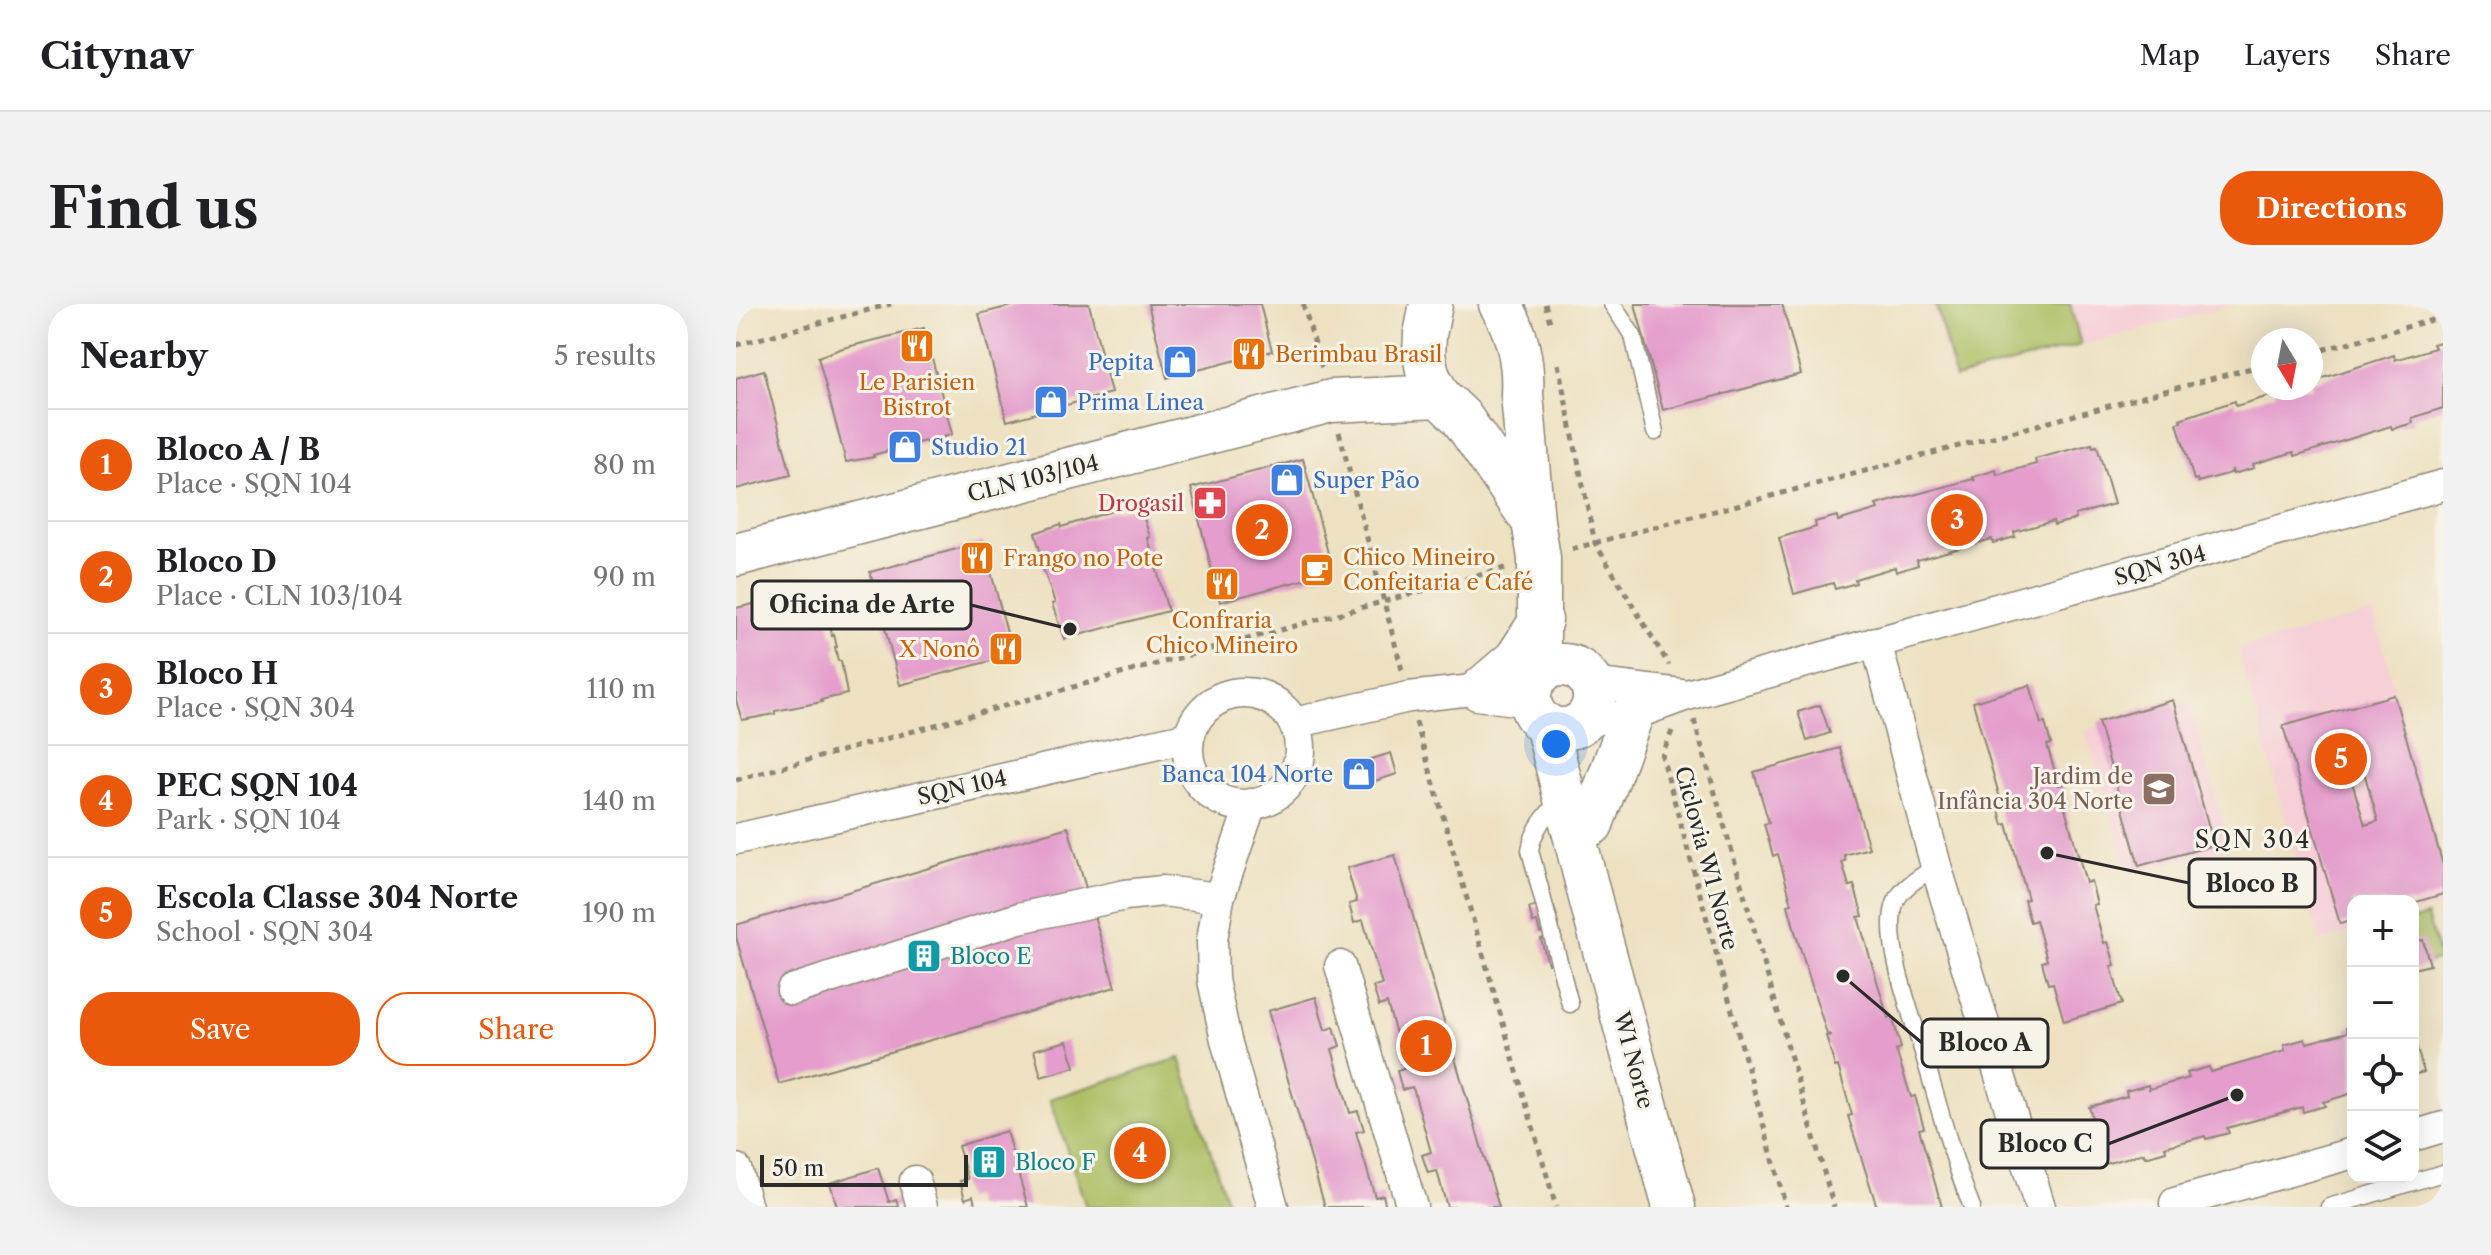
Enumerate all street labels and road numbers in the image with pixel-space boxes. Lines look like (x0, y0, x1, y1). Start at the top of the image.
street label: CLN 103/104 (965, 449, 1102, 508)
street label: SQN 304 (2111, 540, 2209, 591)
street label: Ciclovia W1 Norte (1669, 763, 1744, 953)
street label: SQN 104 (915, 764, 1010, 811)
street label: W1 Norte (1607, 1008, 1659, 1112)

